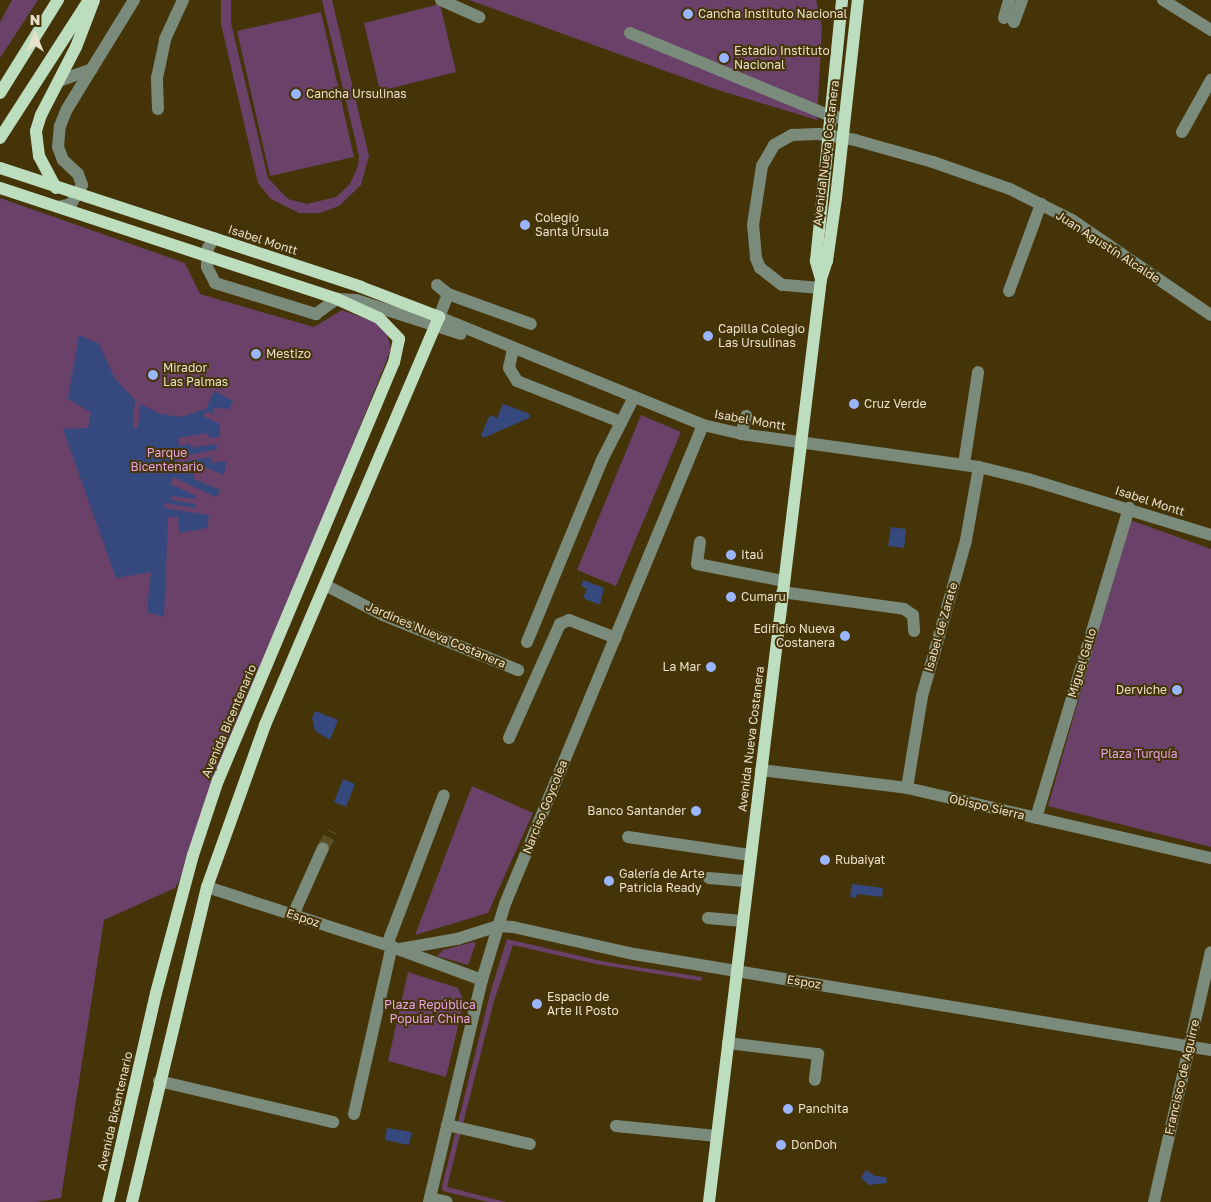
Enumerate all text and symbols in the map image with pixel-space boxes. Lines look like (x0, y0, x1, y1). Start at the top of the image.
place label: Cancha Instituto Nacional (698, 7, 847, 21)
marker: Cancha Instituto Nacional (682, 8, 694, 20)
north arrow (10, 10, 60, 60)
text: N (30, 11, 40, 28)
place label: Estadio Instituto Nacional (734, 44, 830, 72)
marker: Estadio Instituto Nacional (718, 52, 730, 64)
street label: Avenida Nueva Costanera (810, 79, 842, 227)
place label: Cancha Ursulinas (306, 87, 407, 101)
marker: Cancha Ursulinas (290, 88, 302, 100)
street label: Juan Agustín Alcalde (1053, 208, 1163, 286)
place label: Colegio Santa Úrsula (535, 211, 609, 239)
marker: Colegio Santa Úrsula (519, 219, 531, 231)
street label: Isabel Montt (226, 222, 300, 258)
place label: Capilla Colegio Las Ursulinas (718, 322, 805, 350)
marker: Capilla Colegio Las Ursulinas (702, 330, 714, 342)
place label: Mestizo (266, 347, 311, 361)
marker: Mestizo (250, 348, 262, 360)
place label: Mirador Las Palmas (163, 361, 228, 389)
marker: Mirador Las Palmas (147, 369, 159, 381)
place label: Cruz Verde (864, 397, 926, 411)
marker: Cruz Verde (848, 398, 860, 410)
street label: Isabel Montt (713, 407, 787, 433)
park label: Parque Bicentenario (130, 446, 204, 474)
street label: Isabel Montt (1113, 483, 1187, 519)
place label: Itaú (741, 548, 764, 562)
marker: Itaú (725, 549, 737, 561)
street label: Isabel de Zarate (921, 581, 961, 673)
place label: Cumaru (741, 590, 786, 604)
marker: Cumaru (725, 591, 737, 603)
street label: Jardines Nueva Costanera (364, 599, 508, 671)
place label: Edificio Nueva Costanera (753, 622, 835, 650)
street label: Miguel Gallo (1065, 626, 1099, 700)
marker: Edificio Nueva Costanera (839, 630, 851, 642)
place label: La Mar (662, 660, 701, 674)
marker: La Mar (705, 661, 717, 673)
street label: Avenida Bicentenario (199, 662, 259, 780)
street label: Avenida Nueva Costanera (735, 665, 767, 813)
place label: Derviche (1116, 683, 1167, 697)
marker: Derviche (1171, 684, 1183, 696)
park label: Plaza Turquía (1100, 747, 1178, 761)
street label: Narciso Goycolea (520, 758, 570, 856)
street label: Obispo Sierra (948, 791, 1026, 823)
place label: Banco Santander (587, 804, 686, 818)
marker: Banco Santander (690, 805, 702, 817)
place label: Rubaiyat (835, 853, 885, 867)
marker: Rubaiyat (819, 854, 831, 866)
place label: Galería de Arte Patricia Ready (619, 867, 705, 895)
marker: Galería de Arte Patricia Ready (603, 875, 615, 887)
street label: Espoz (284, 906, 322, 930)
street label: Espoz (786, 972, 822, 992)
place label: Espacio de Arte Il Posto (547, 990, 619, 1018)
park label: Plaza República Popular China (384, 998, 476, 1026)
marker: Espacio de Arte Il Posto (531, 998, 543, 1010)
street label: Francisco de Aguirre (1162, 1018, 1202, 1136)
street label: Avenida Bicentenario (94, 1050, 136, 1172)
place label: Panchita (798, 1102, 849, 1116)
marker: Panchita (782, 1103, 794, 1115)
place label: DonDoh (791, 1138, 837, 1152)
marker: DonDoh (775, 1139, 787, 1151)

